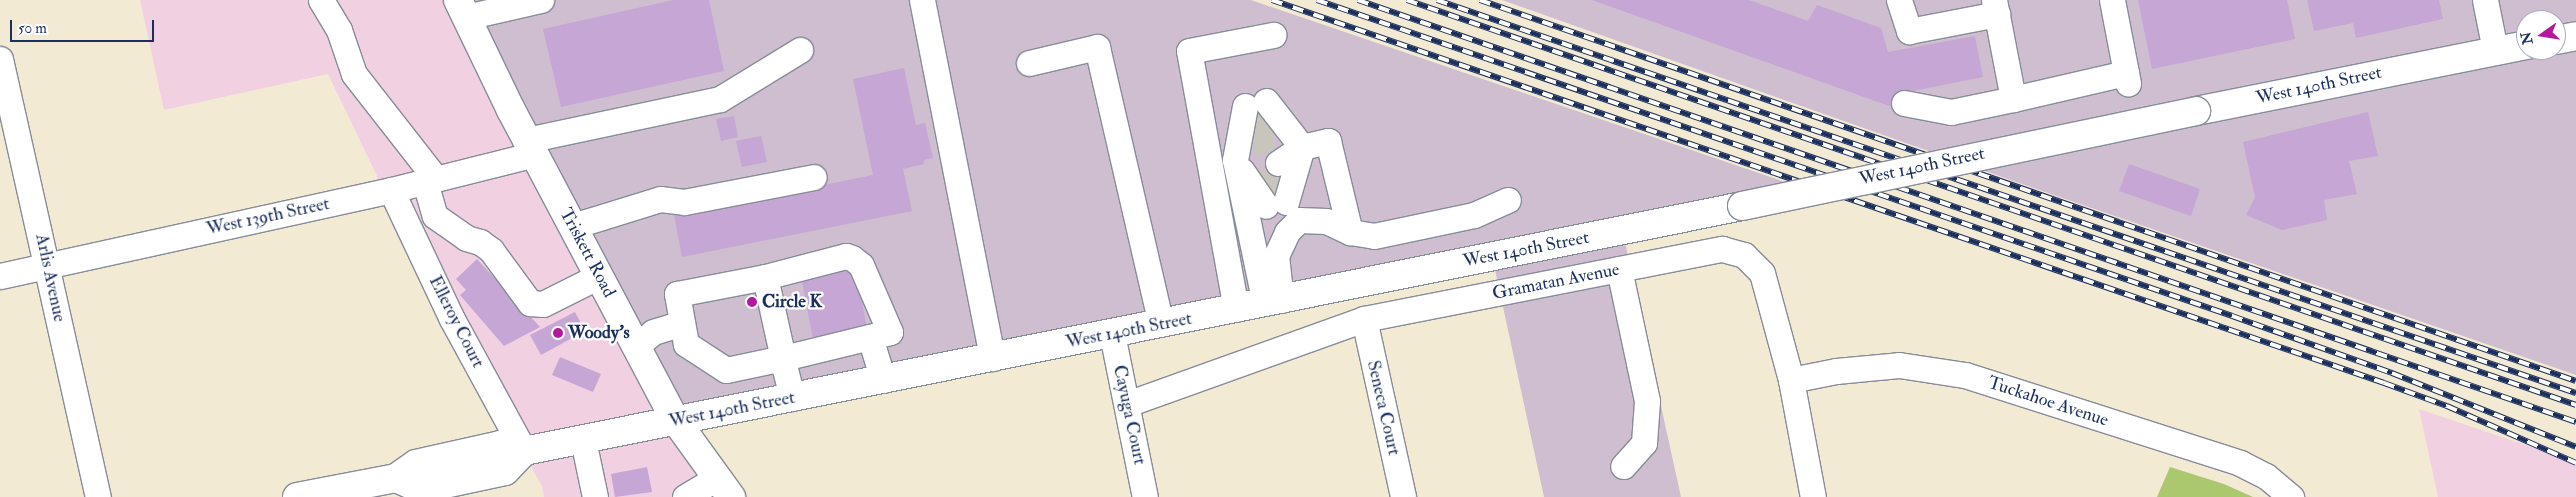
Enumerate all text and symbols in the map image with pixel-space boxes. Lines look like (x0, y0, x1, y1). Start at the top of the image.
scale bar (12, 10, 156, 42)
north arrow (2516, 10, 2566, 60)
text: 50 m (18, 19, 47, 38)
text: N (2517, 30, 2537, 46)
street label: West 140th Street (2254, 62, 2384, 110)
street label: West 140th Street (1857, 143, 1987, 191)
street label: West 139th Street (205, 193, 331, 241)
street label: Triskett Road (554, 205, 620, 301)
street label: West 140th Street (1461, 227, 1591, 273)
street label: Arlis Avenue (30, 232, 70, 324)
street label: Gramatan Avenue (1491, 259, 1621, 305)
street label: Elleroy Court (424, 272, 488, 372)
place label: Circle K (762, 291, 822, 313)
marker: Circle K (746, 296, 758, 308)
street label: West 140th Street (1064, 308, 1194, 354)
place label: Woody's (568, 322, 630, 344)
marker: Woody's (552, 327, 564, 339)
street label: Seneca Court (1362, 359, 1404, 457)
street label: Cayuga Court (1108, 363, 1150, 467)
street label: Tuckahoe Avenue (1985, 372, 2111, 432)
street label: West 140th Street (667, 387, 797, 433)

